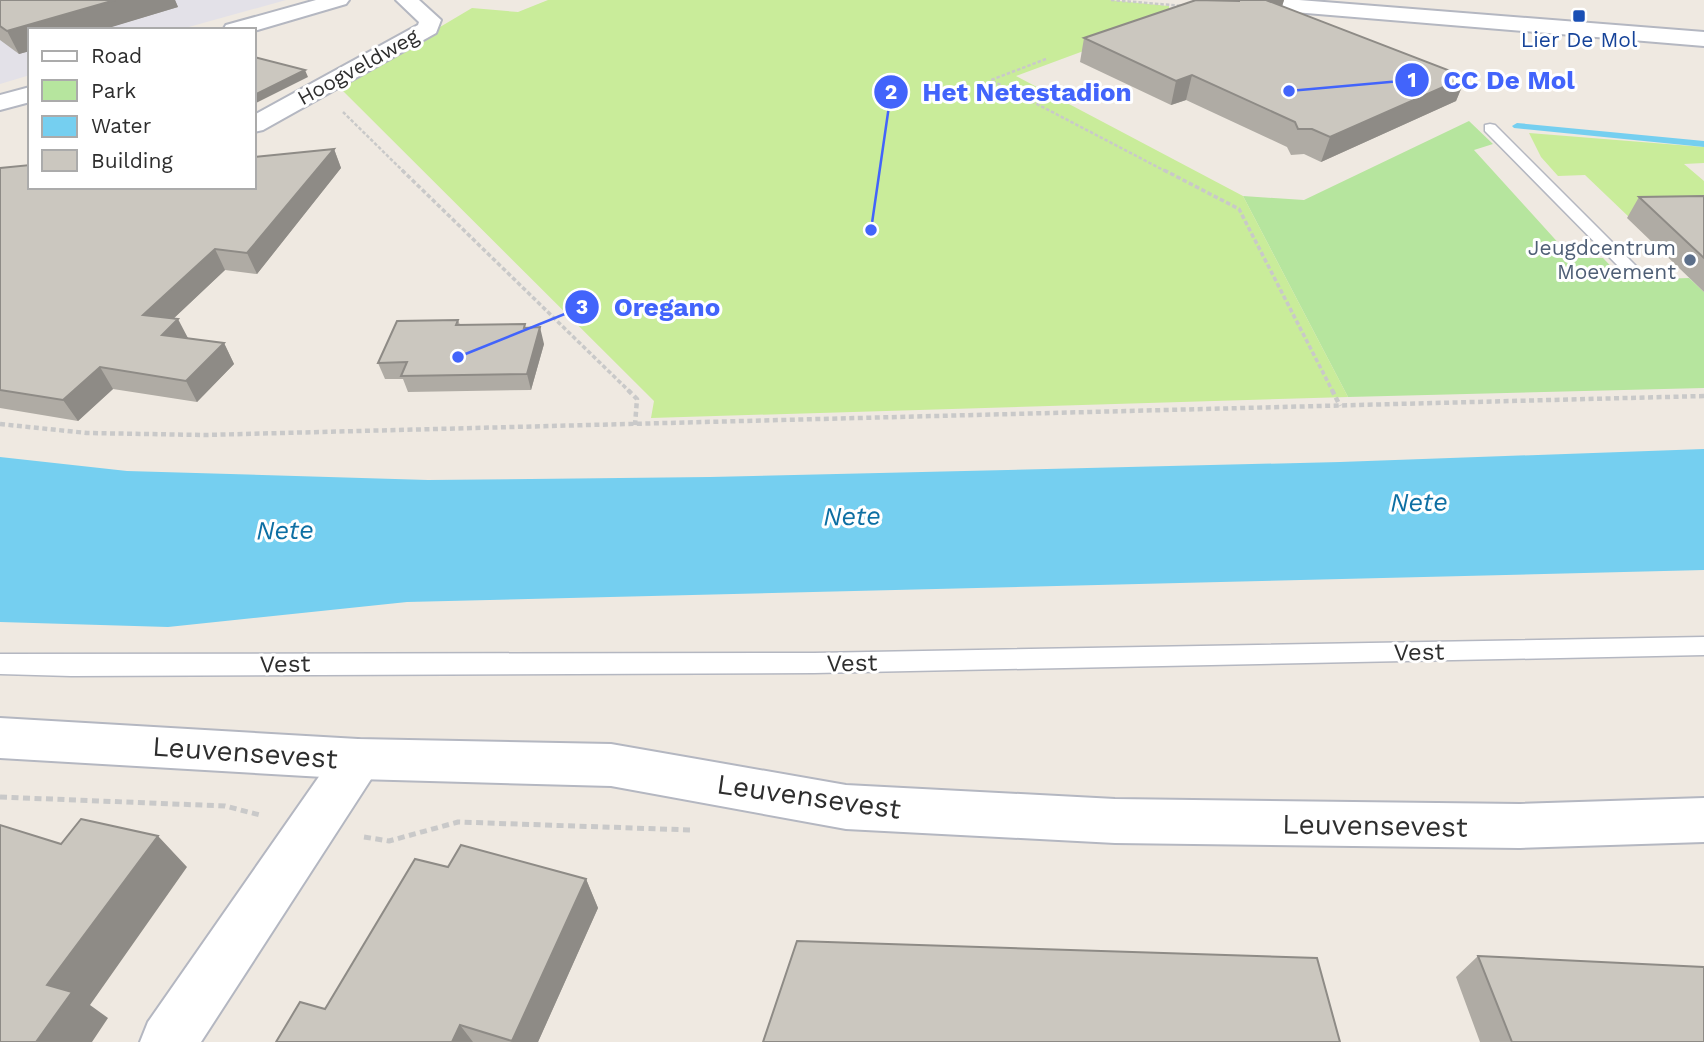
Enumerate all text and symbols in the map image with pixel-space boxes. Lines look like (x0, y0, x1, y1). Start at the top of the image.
marker: Lier De Mol (1571, 8, 1587, 24)
street label: Hoogveldweg (293, 23, 423, 110)
place label: Lier De Mol (1521, 27, 1638, 52)
legend (28, 28, 256, 189)
text: Road (91, 43, 142, 68)
callout: CC De Mol (1394, 57, 1589, 104)
text: CC De Mol (1443, 65, 1575, 95)
text: 1 (1407, 67, 1417, 92)
callout: Het Netestadion (873, 68, 1145, 115)
text: Het Netestadion (922, 77, 1132, 107)
text: Park (91, 78, 136, 103)
text: 2 (885, 79, 897, 104)
text: Water (91, 113, 152, 138)
text: Building (91, 148, 173, 173)
place label: Jeugdcentrum Moevement (1528, 235, 1676, 284)
marker: Jeugdcentrum Moevement (1682, 252, 1698, 268)
callout: Oregano (564, 283, 734, 330)
text: Oregano (614, 292, 720, 322)
text: 3 (576, 294, 588, 319)
water label: Nete (1390, 486, 1448, 518)
water label: Nete (823, 500, 881, 532)
water label: Nete (256, 514, 314, 546)
street label: Vest (1393, 638, 1445, 666)
street label: Vest (826, 649, 878, 677)
street label: Vest (259, 650, 311, 678)
street label: Leuvensevest (151, 730, 339, 775)
street label: Leuvensevest (715, 767, 903, 826)
street label: Leuvensevest (1282, 807, 1468, 844)

